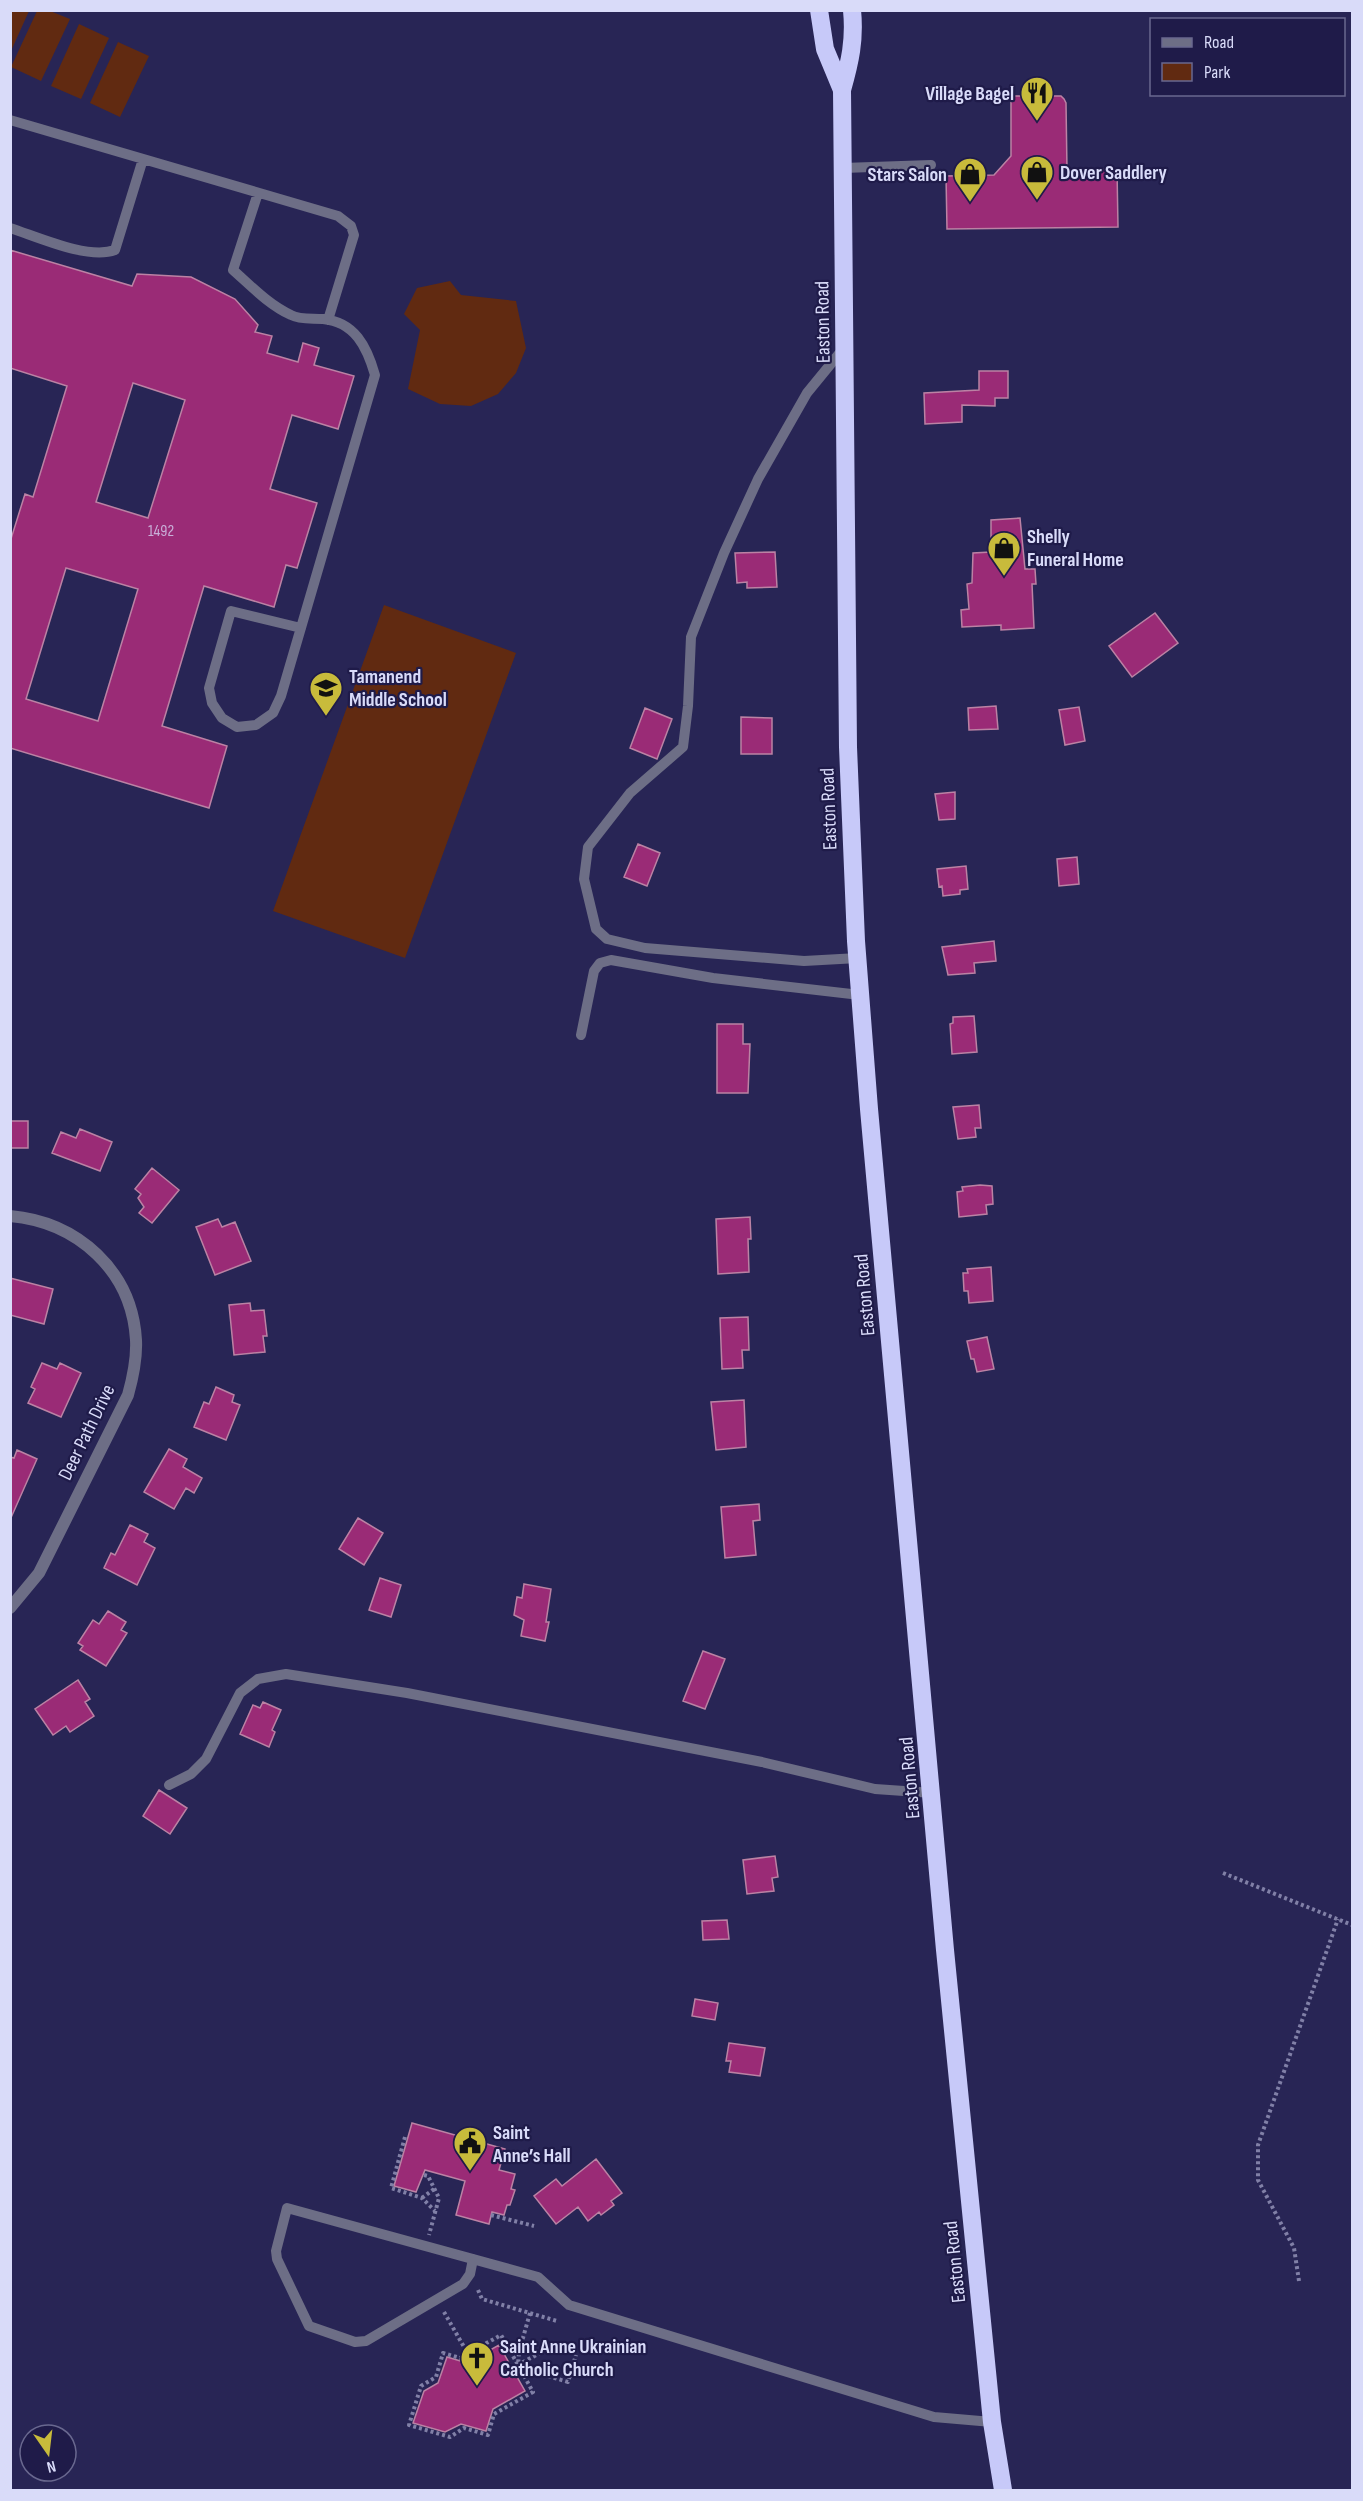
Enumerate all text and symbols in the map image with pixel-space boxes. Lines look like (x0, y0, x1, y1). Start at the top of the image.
legend (1150, 18, 1345, 96)
text: Road (1204, 32, 1234, 53)
text: Park (1204, 62, 1230, 83)
restaurant icon: Village Bagel (1019, 75, 1055, 122)
place label: Village Bagel (925, 82, 1014, 106)
shop icon: Dover Saddlery (1019, 154, 1055, 201)
shop icon: Stars Salon (952, 156, 988, 203)
place label: Dover Saddlery (1060, 161, 1168, 185)
place label: Stars Salon (868, 163, 947, 187)
street label: Easton Road (810, 281, 836, 363)
house number: 1492 (148, 522, 174, 541)
place label: Shelly Funeral Home (1027, 525, 1124, 572)
shop icon: Shelly Funeral Home (986, 530, 1022, 577)
place label: Tamanend Middle School (349, 665, 447, 712)
school or university icon: Tamanend Middle School (308, 670, 344, 717)
street label: Easton Road (816, 768, 842, 850)
street label: Easton Road (849, 1253, 881, 1337)
street label: Deer Path Drive (53, 1381, 120, 1484)
street label: Easton Road (894, 1736, 926, 1820)
place label: Saint Anne’s Hall (492, 2121, 571, 2168)
public building icon: Saint Anne’s Hall (452, 2125, 488, 2172)
street label: Easton Road (939, 2220, 971, 2304)
place label: Saint Anne Ukrainian Catholic Church (500, 2335, 646, 2382)
church icon: Saint Anne Ukrainian Catholic Church (459, 2340, 495, 2387)
north arrow (18, 2423, 78, 2483)
text: N (45, 2456, 58, 2476)

